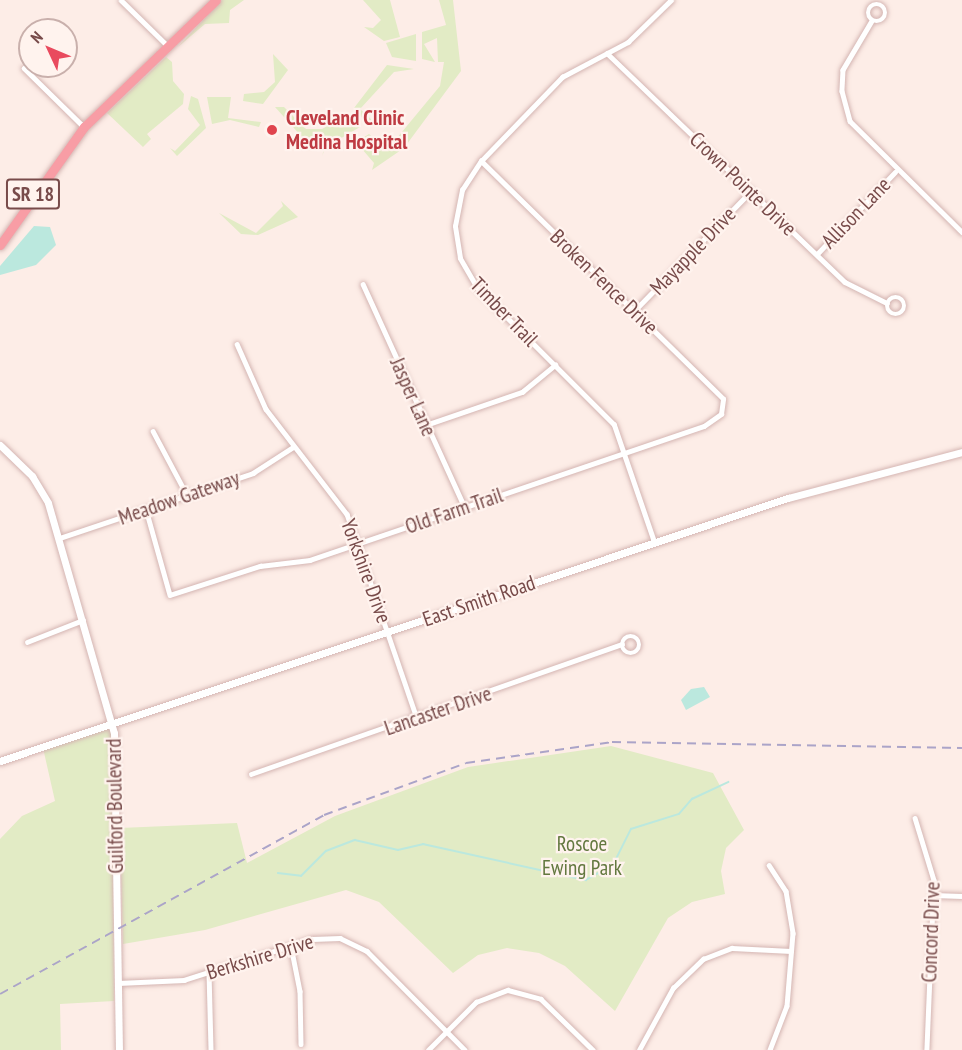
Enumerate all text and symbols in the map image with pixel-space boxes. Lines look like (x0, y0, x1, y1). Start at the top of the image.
north arrow (18, 18, 78, 78)
text: N (26, 27, 47, 47)
place label: Cleveland Clinic Medina Hospital (286, 105, 407, 155)
marker: Cleveland Clinic Medina Hospital (263, 121, 281, 139)
street label: Crown Pointe Drive (684, 127, 802, 241)
street label: Allison Lane (816, 172, 896, 254)
road number: SR 18 (4, 177, 62, 211)
street label: Mayapple Drive (645, 202, 741, 300)
street label: Broken Fence Drive (545, 224, 663, 340)
street label: Timber Trail (465, 272, 543, 352)
street label: Jasper Lane (385, 354, 441, 440)
street label: Meadow Gateway (115, 465, 243, 531)
street label: Old Farm Trail (402, 482, 506, 540)
street label: Yorkshire Drive (336, 516, 396, 626)
street label: East Smith Road (419, 570, 539, 632)
street label: Lancaster Drive (381, 681, 495, 741)
street label: Guilford Boulevard (101, 738, 129, 874)
park label: Roscoe Ewing Park (542, 831, 622, 881)
street label: Concord Drive (917, 881, 945, 983)
street label: Berkshire Drive (204, 929, 316, 985)

